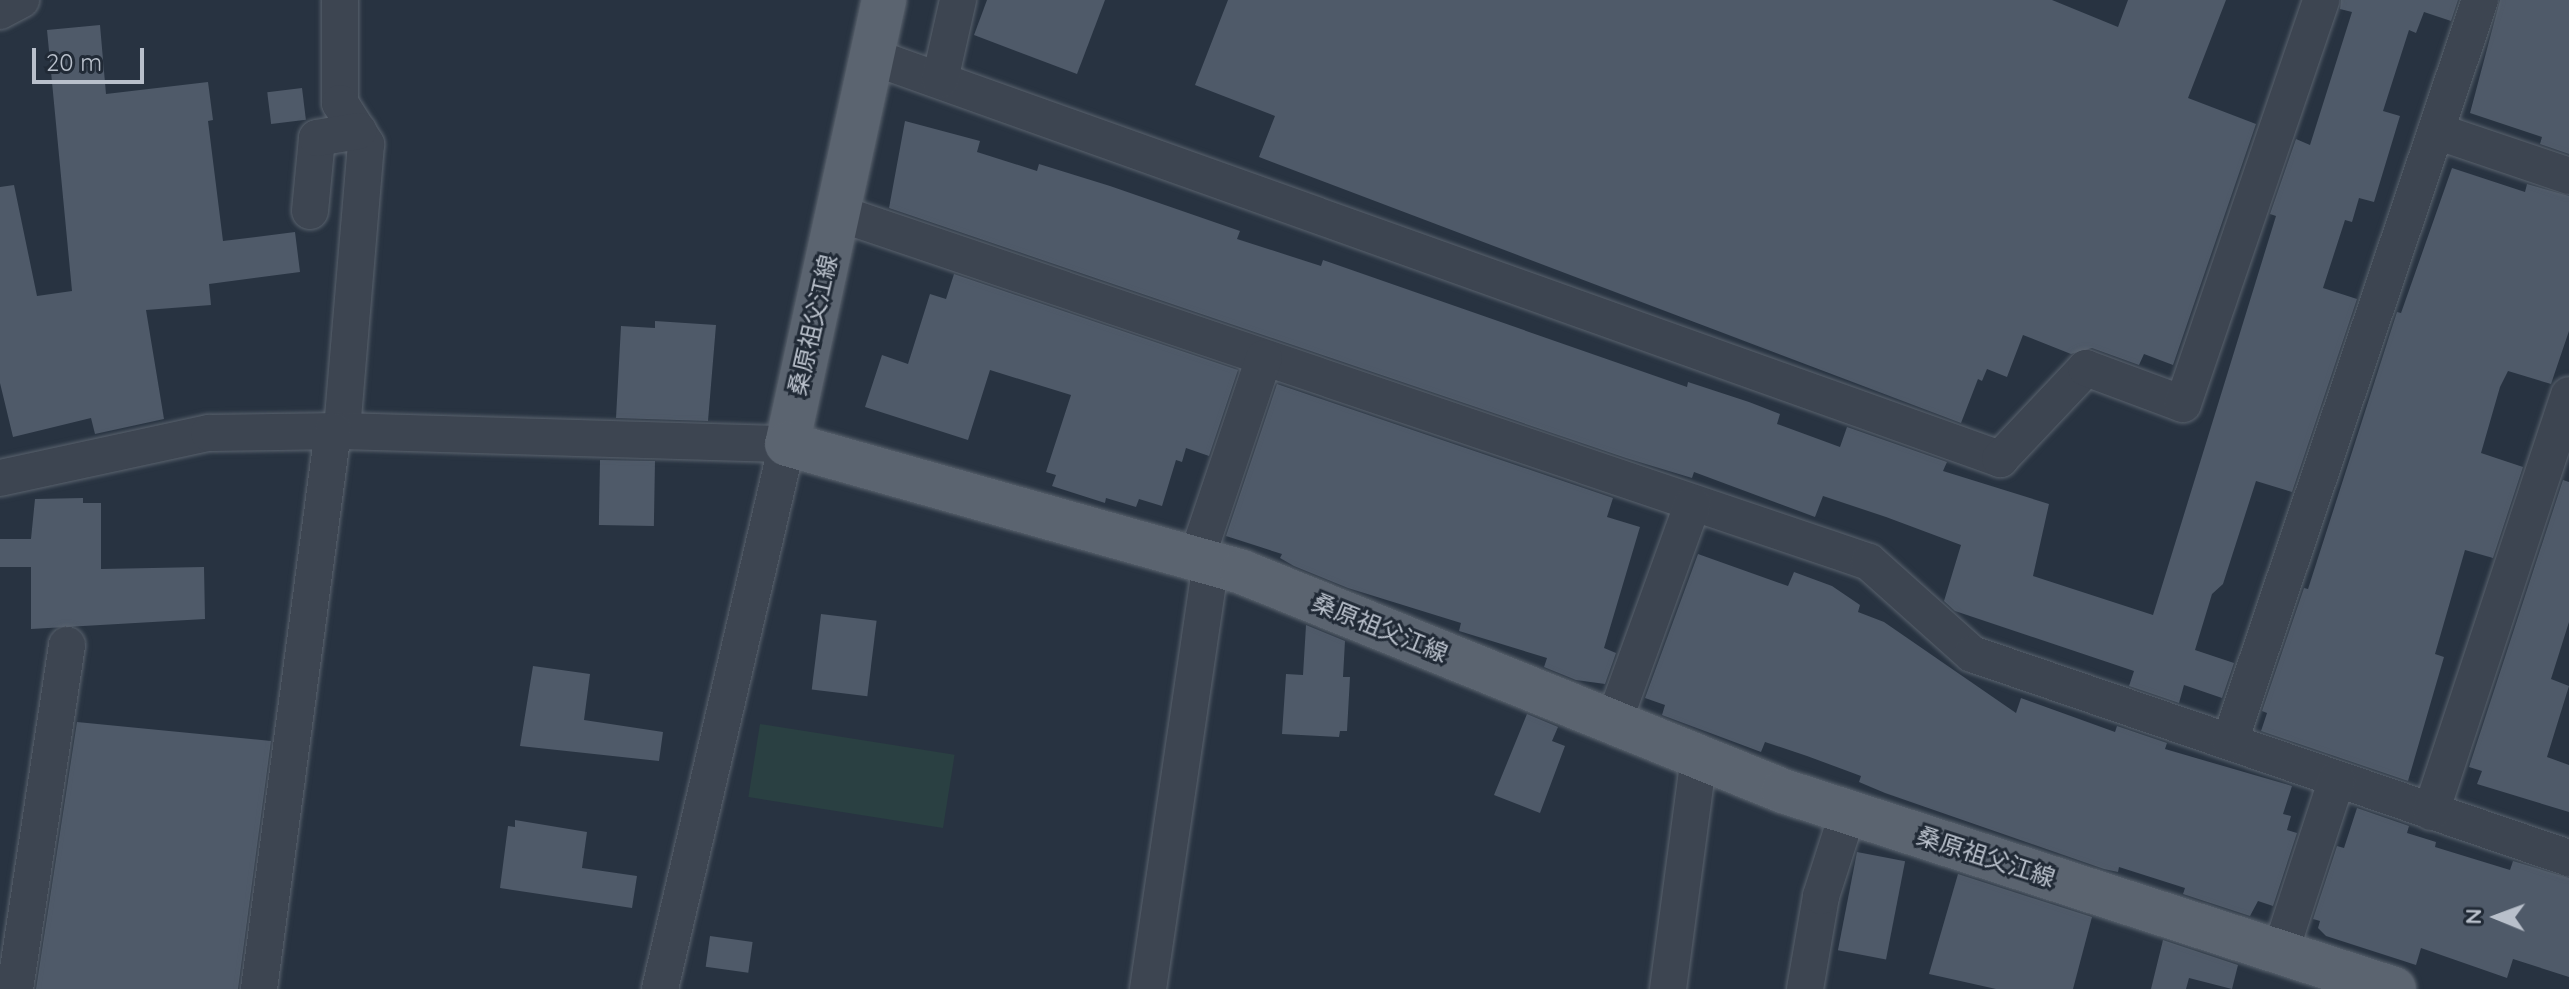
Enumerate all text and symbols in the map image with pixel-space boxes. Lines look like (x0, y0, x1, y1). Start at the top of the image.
scale bar (36, 32, 148, 82)
text: 20 m (46, 47, 102, 77)
street label: 桑原祖父江線 (783, 252, 843, 398)
street label: 桑原祖父江線 (1308, 588, 1452, 668)
street label: 桑原祖父江線 (1913, 821, 2059, 893)
north arrow (2457, 877, 2537, 957)
text: N (2459, 908, 2487, 925)

